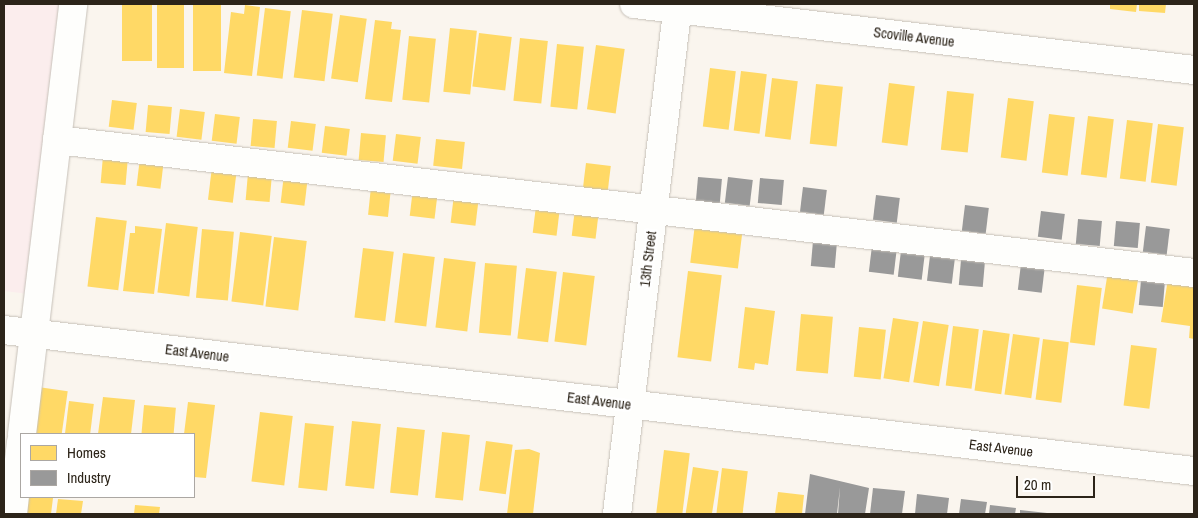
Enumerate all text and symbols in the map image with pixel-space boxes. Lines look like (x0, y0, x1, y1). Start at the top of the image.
street label: Scoville Avenue (872, 24, 956, 50)
street label: 13th Street (636, 230, 660, 288)
street label: East Avenue (164, 341, 230, 365)
street label: East Avenue (566, 389, 632, 413)
legend (20, 433, 195, 498)
street label: East Avenue (968, 436, 1034, 460)
text: Homes (67, 442, 106, 463)
scale bar (1018, 466, 1097, 498)
text: Industry (67, 467, 111, 488)
text: 20 m (1024, 474, 1051, 495)

